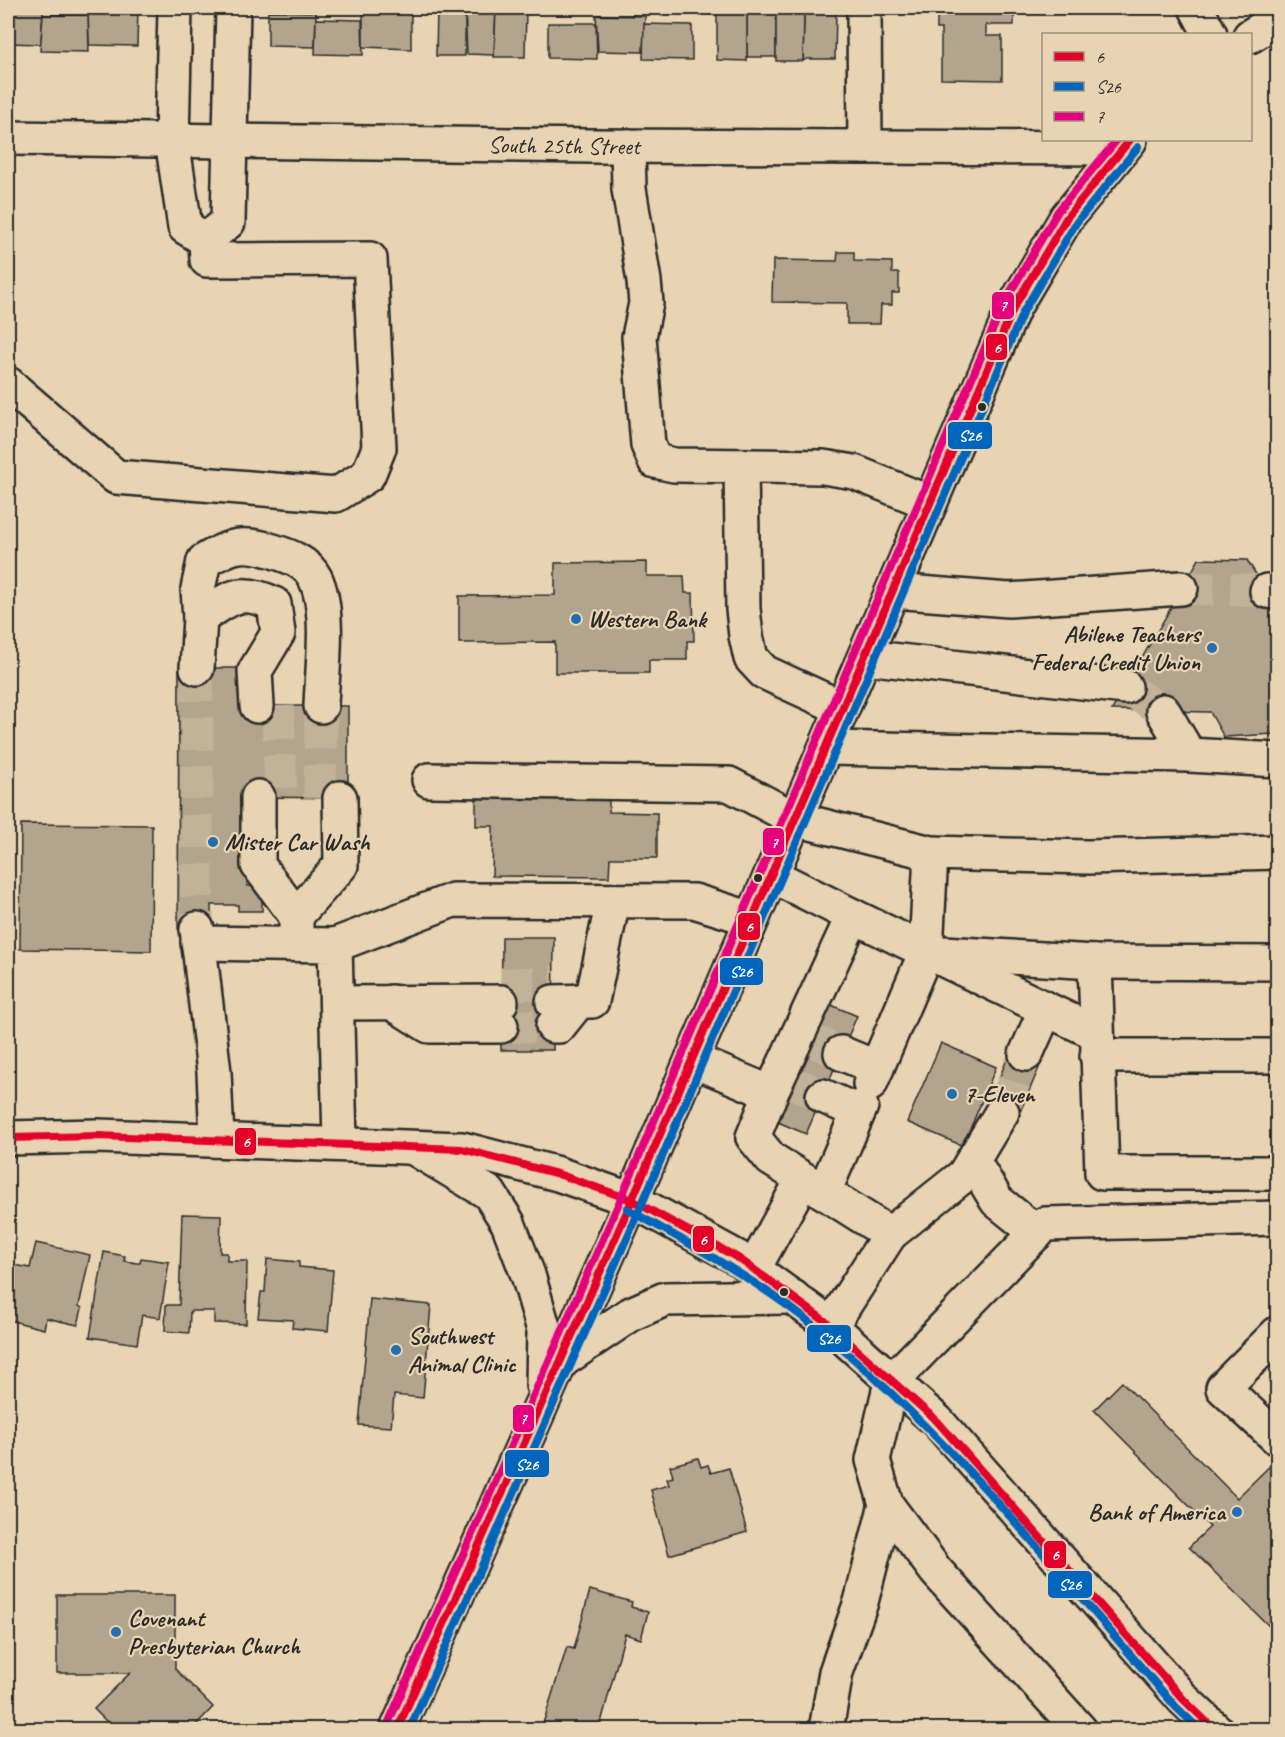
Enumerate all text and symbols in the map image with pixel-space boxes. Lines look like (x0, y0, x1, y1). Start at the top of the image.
legend (1042, 33, 1252, 141)
text: 6 (1096, 46, 1105, 68)
text: S26 (1096, 76, 1122, 98)
text: 7 (1096, 106, 1105, 128)
street label: South 25th Street (488, 130, 642, 161)
line badge: 7 (991, 291, 1015, 320)
text: 7 (999, 296, 1008, 316)
line badge: 6 (985, 333, 1008, 361)
text: 6 (993, 338, 1002, 358)
unlabelled marker (976, 401, 988, 413)
line badge: S26 (947, 421, 993, 450)
text: S26 (959, 426, 983, 446)
place label: Western Bank (588, 604, 708, 634)
marker: Western Bank (569, 612, 583, 626)
place label: Abilene Teachers Federal Credit Union (1032, 619, 1203, 677)
marker: Abilene Teachers Federal Credit Union (1205, 641, 1219, 655)
place label: Mister Car Wash (225, 827, 371, 857)
line badge: 7 (762, 827, 785, 856)
text: 7 (770, 833, 779, 853)
marker: Mister Car Wash (206, 835, 220, 849)
unlabelled marker (752, 872, 764, 884)
line badge: 6 (737, 912, 761, 941)
text: 6 (745, 917, 754, 937)
line badge: S26 (719, 957, 764, 986)
text: S26 (730, 962, 754, 982)
place label: 7-Eleven (964, 1079, 1037, 1109)
marker: 7-Eleven (945, 1087, 959, 1101)
line badge: 6 (234, 1127, 257, 1156)
text: 6 (242, 1132, 251, 1152)
line badge: 6 (692, 1225, 715, 1253)
text: 6 (699, 1230, 708, 1250)
unlabelled marker (778, 1286, 790, 1298)
place label: Southwest Animal Clinic (408, 1321, 517, 1379)
line badge: S26 (806, 1324, 852, 1353)
text: S26 (818, 1329, 842, 1349)
marker: Southwest Animal Clinic (389, 1343, 403, 1357)
line badge: 7 (512, 1404, 535, 1433)
text: 7 (519, 1409, 528, 1429)
line badge: S26 (504, 1449, 550, 1478)
text: S26 (516, 1455, 540, 1475)
place label: Bank of America (1088, 1497, 1227, 1527)
marker: Bank of America (1230, 1505, 1244, 1519)
line badge: 6 (1043, 1540, 1067, 1569)
text: 6 (1051, 1545, 1060, 1565)
line badge: S26 (1047, 1570, 1093, 1599)
text: S26 (1059, 1575, 1083, 1595)
place label: Covenant Presbyterian Church (128, 1603, 301, 1661)
marker: Covenant Presbyterian Church (109, 1625, 123, 1639)

